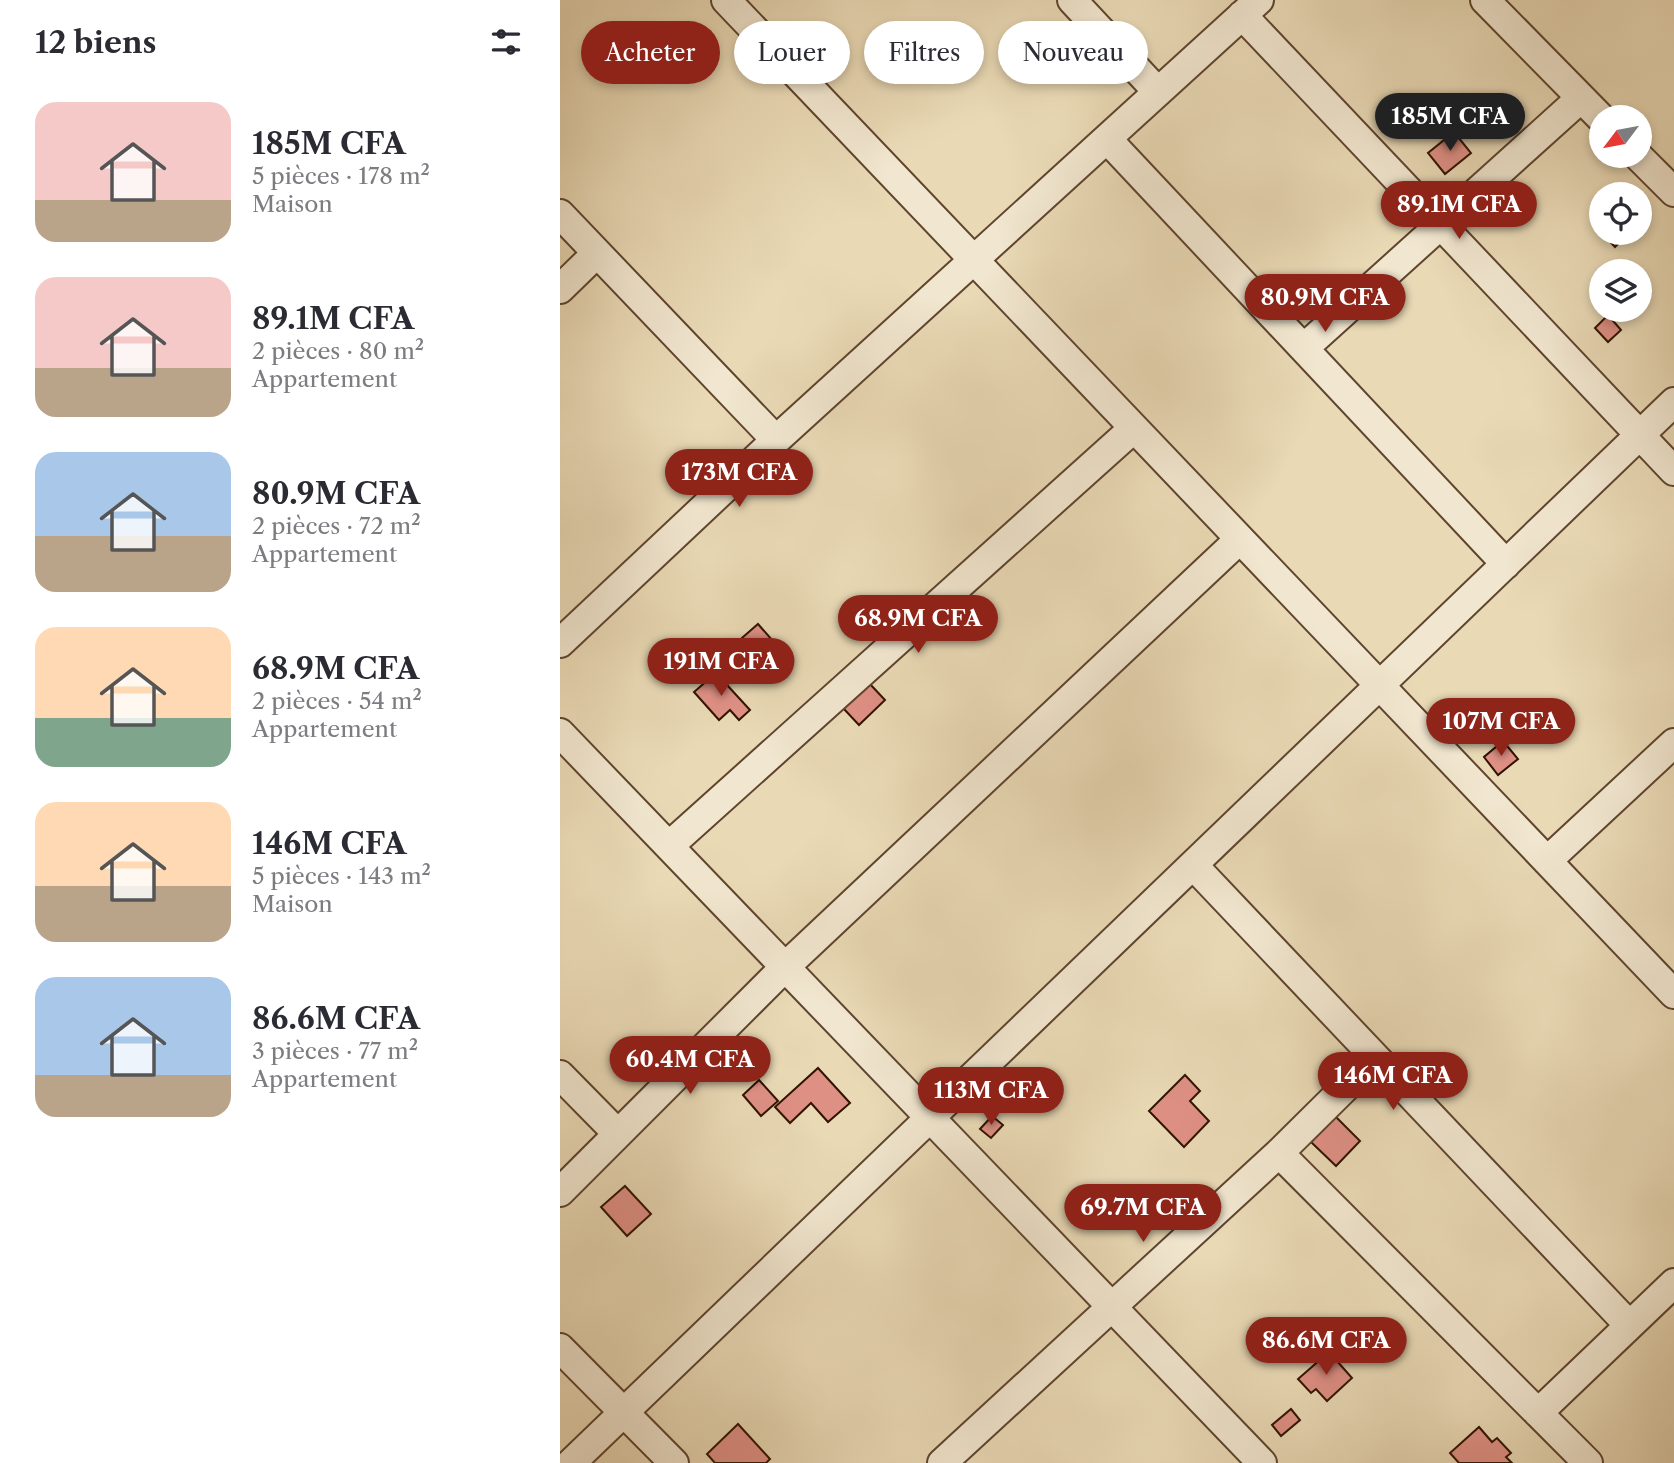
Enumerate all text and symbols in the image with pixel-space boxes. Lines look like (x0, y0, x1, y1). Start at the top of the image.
chip: Acheter (581, 21, 720, 84)
chip: Louer (734, 21, 850, 84)
chip: Filtres (864, 21, 984, 84)
chip: Nouveau (998, 21, 1148, 84)
icon: filters (487, 23, 525, 61)
text: 12 biens (35, 24, 156, 61)
pin: 185M CFA (1378, 94, 1522, 153)
text: 185M CFA (1391, 102, 1509, 130)
north arrow (1589, 105, 1652, 168)
map controls (1589, 105, 1652, 322)
text: 185M CFA (252, 125, 406, 162)
icon: home (91, 130, 175, 214)
text: 5 pièces · 178 m² (252, 162, 430, 190)
pin: 89.1M CFA (1379, 182, 1539, 241)
button: locate (1589, 182, 1652, 245)
text: Maison (252, 190, 333, 218)
text: 89.1M CFA (1397, 190, 1521, 218)
button: layers (1589, 259, 1652, 322)
pin: 80.9M CFA (1245, 274, 1405, 334)
text: 80.9M CFA (1261, 283, 1389, 311)
text: 89.1M CFA (252, 300, 414, 337)
icon: home (91, 305, 175, 389)
text: 2 pièces · 80 m² (252, 337, 424, 365)
text: Appartement (252, 365, 397, 393)
pin: 173M CFA (667, 449, 811, 509)
text: 173M CFA (681, 458, 797, 486)
text: 80.9M CFA (252, 475, 420, 512)
icon: home (91, 480, 175, 564)
text: 2 pièces · 72 m² (252, 512, 421, 540)
text: Appartement (252, 540, 397, 568)
pin: 68.9M CFA (838, 596, 998, 655)
text: 68.9M CFA (854, 604, 982, 632)
pin: 191M CFA (649, 638, 793, 698)
text: 191M CFA (663, 647, 779, 675)
text: 68.9M CFA (252, 650, 419, 687)
icon: home (91, 655, 175, 739)
text: 2 pièces · 54 m² (252, 687, 422, 715)
pin: 107M CFA (1429, 698, 1573, 758)
text: 107M CFA (1442, 707, 1560, 735)
text: Appartement (252, 715, 397, 743)
text: 146M CFA (252, 825, 406, 862)
icon: home (91, 830, 175, 914)
text: 5 pièces · 143 m² (252, 862, 431, 890)
text: Maison (252, 890, 333, 918)
text: 86.6M CFA (252, 1000, 420, 1037)
icon: home (91, 1005, 175, 1089)
pin: 60.4M CFA (610, 1036, 770, 1096)
text: 3 pièces · 77 m² (252, 1037, 418, 1065)
text: 60.4M CFA (626, 1045, 754, 1073)
pin: 146M CFA (1321, 1052, 1465, 1112)
text: 146M CFA (1334, 1061, 1452, 1089)
text: Appartement (252, 1065, 397, 1093)
pin: 113M CFA (919, 1068, 1063, 1127)
text: 113M CFA (934, 1076, 1048, 1104)
pin: 69.7M CFA (1063, 1184, 1223, 1244)
text: 69.7M CFA (1080, 1193, 1206, 1221)
pin: 86.6M CFA (1246, 1318, 1406, 1377)
text: 86.6M CFA (1262, 1326, 1390, 1354)

